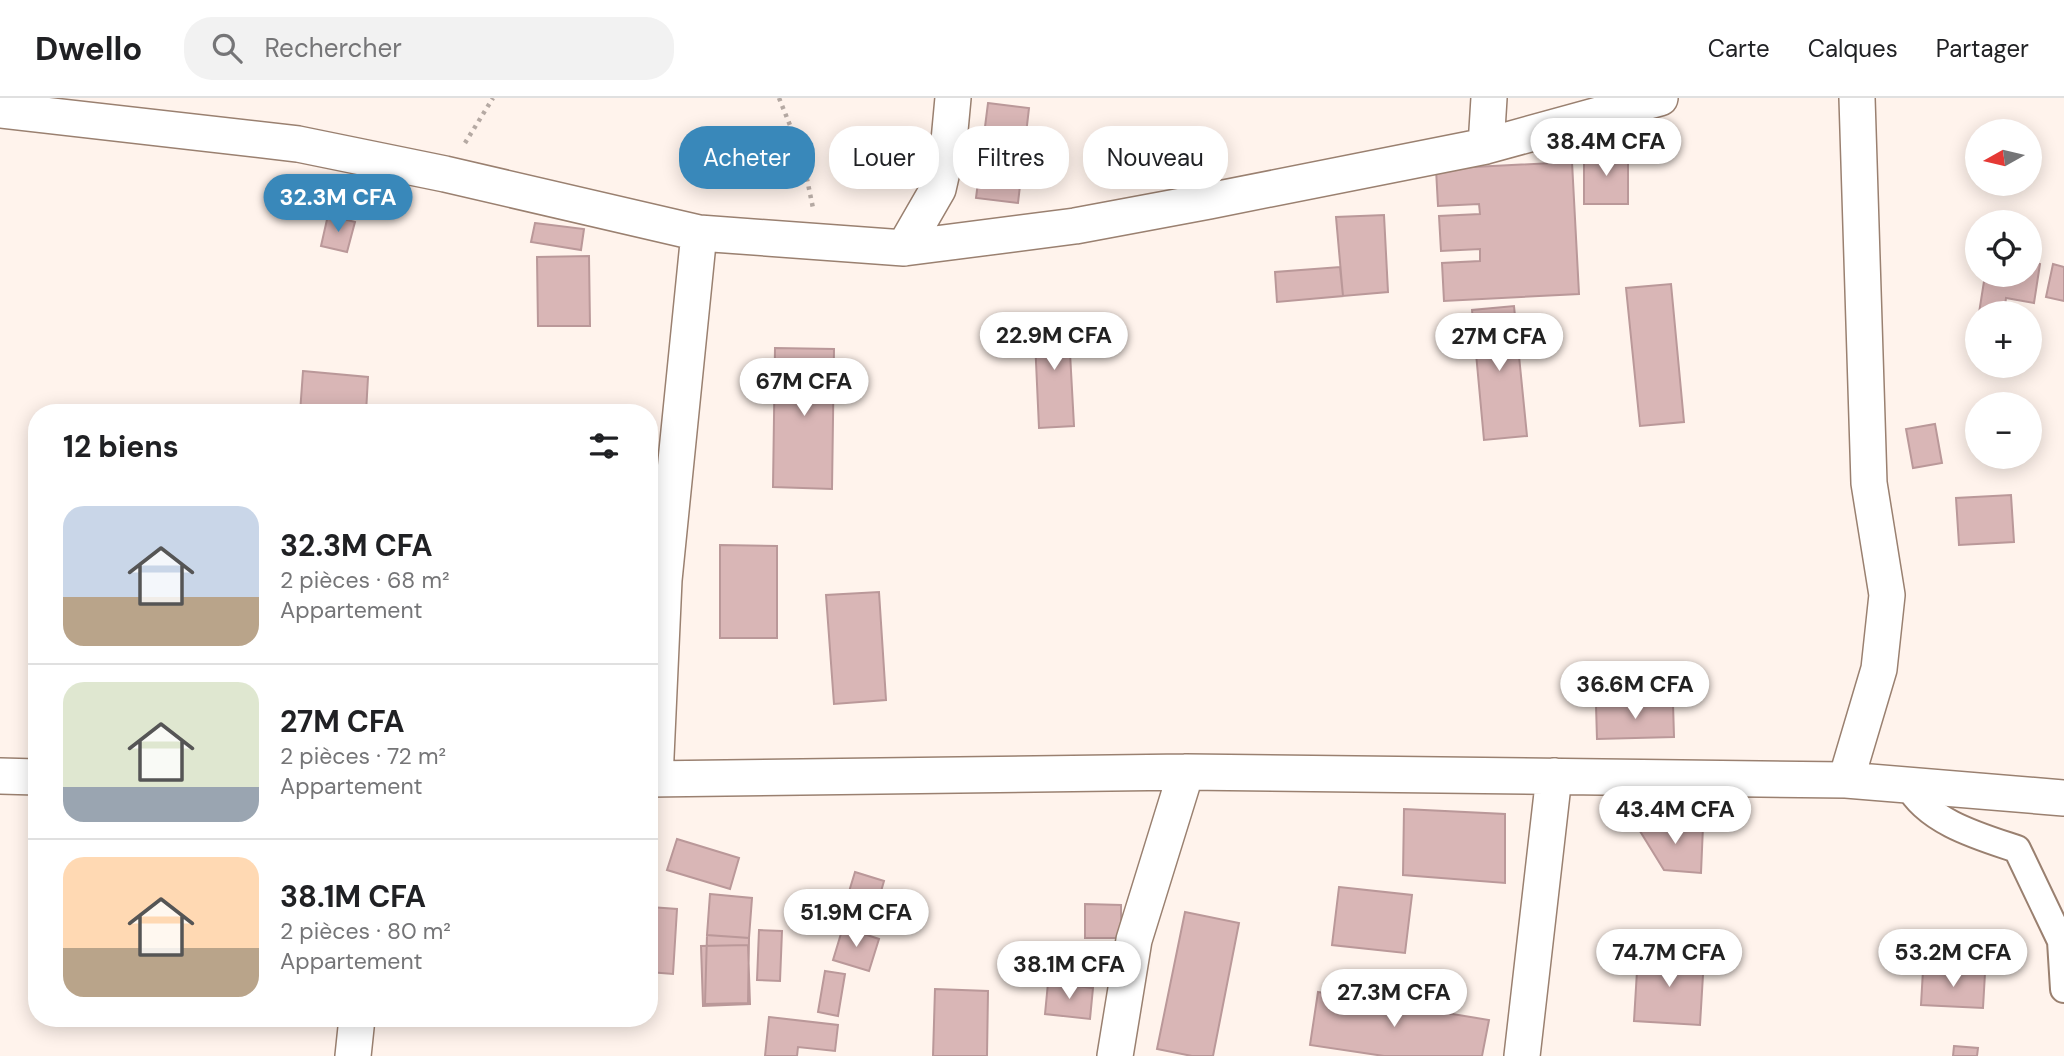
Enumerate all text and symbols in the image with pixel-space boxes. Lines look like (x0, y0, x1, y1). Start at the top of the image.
search box (184, 17, 674, 80)
text: Dwello (35, 27, 142, 70)
icon: search (208, 29, 246, 67)
text: Rechercher (264, 31, 402, 65)
text: Carte (1708, 33, 1770, 64)
text: Calques (1808, 33, 1898, 64)
text: Partager (1936, 33, 2029, 64)
pin: 38.4M CFA (1526, 118, 1686, 178)
north arrow (1965, 119, 2042, 196)
map controls (1965, 119, 2042, 469)
chip: Acheter (679, 126, 815, 189)
chip: Louer (829, 126, 939, 189)
chip: Filtres (953, 126, 1069, 189)
chip: Nouveau (1083, 126, 1228, 189)
text: 38.4M CFA (1546, 126, 1666, 156)
pin: 32.3M CFA (258, 174, 418, 234)
text: 32.3M CFA (280, 182, 396, 212)
button: locate (1965, 210, 2042, 287)
button: + (1965, 301, 2042, 378)
pin: 22.9M CFA (974, 313, 1134, 372)
pin: 27M CFA (1434, 314, 1564, 373)
text: 22.9M CFA (996, 320, 1112, 350)
text: 27M CFA (1451, 321, 1547, 351)
pin: 67M CFA (739, 358, 869, 418)
text: 67M CFA (756, 366, 852, 396)
button: − (1965, 392, 2042, 469)
text: 12 biens (63, 427, 179, 466)
icon: filters (585, 427, 623, 465)
text: 32.3M CFA (280, 526, 432, 565)
icon: home (119, 534, 203, 618)
text: 2 pièces · 68 m² (280, 565, 450, 595)
text: Appartement (280, 595, 423, 625)
pin: 36.6M CFA (1555, 662, 1715, 721)
text: 36.6M CFA (1576, 669, 1694, 699)
text: 27M CFA (280, 702, 405, 741)
icon: home (119, 710, 203, 794)
text: 2 pièces · 72 m² (280, 741, 446, 771)
text: Appartement (280, 771, 423, 801)
pin: 43.4M CFA (1595, 786, 1755, 846)
text: 43.4M CFA (1615, 794, 1735, 824)
text: 38.1M CFA (280, 877, 426, 916)
icon: home (119, 885, 203, 969)
pin: 51.9M CFA (776, 890, 936, 949)
text: 51.9M CFA (800, 897, 912, 927)
text: 2 pièces · 80 m² (280, 916, 451, 946)
pin: 74.7M CFA (1589, 930, 1749, 989)
pin: 53.2M CFA (1873, 930, 2033, 989)
text: 74.7M CFA (1612, 937, 1726, 967)
text: 53.2M CFA (1894, 937, 2012, 967)
pin: 38.1M CFA (989, 942, 1149, 1001)
text: Appartement (280, 946, 423, 976)
text: 38.1M CFA (1013, 949, 1125, 979)
pin: 27.3M CFA (1314, 970, 1474, 1029)
text: 27.3M CFA (1337, 977, 1451, 1007)

